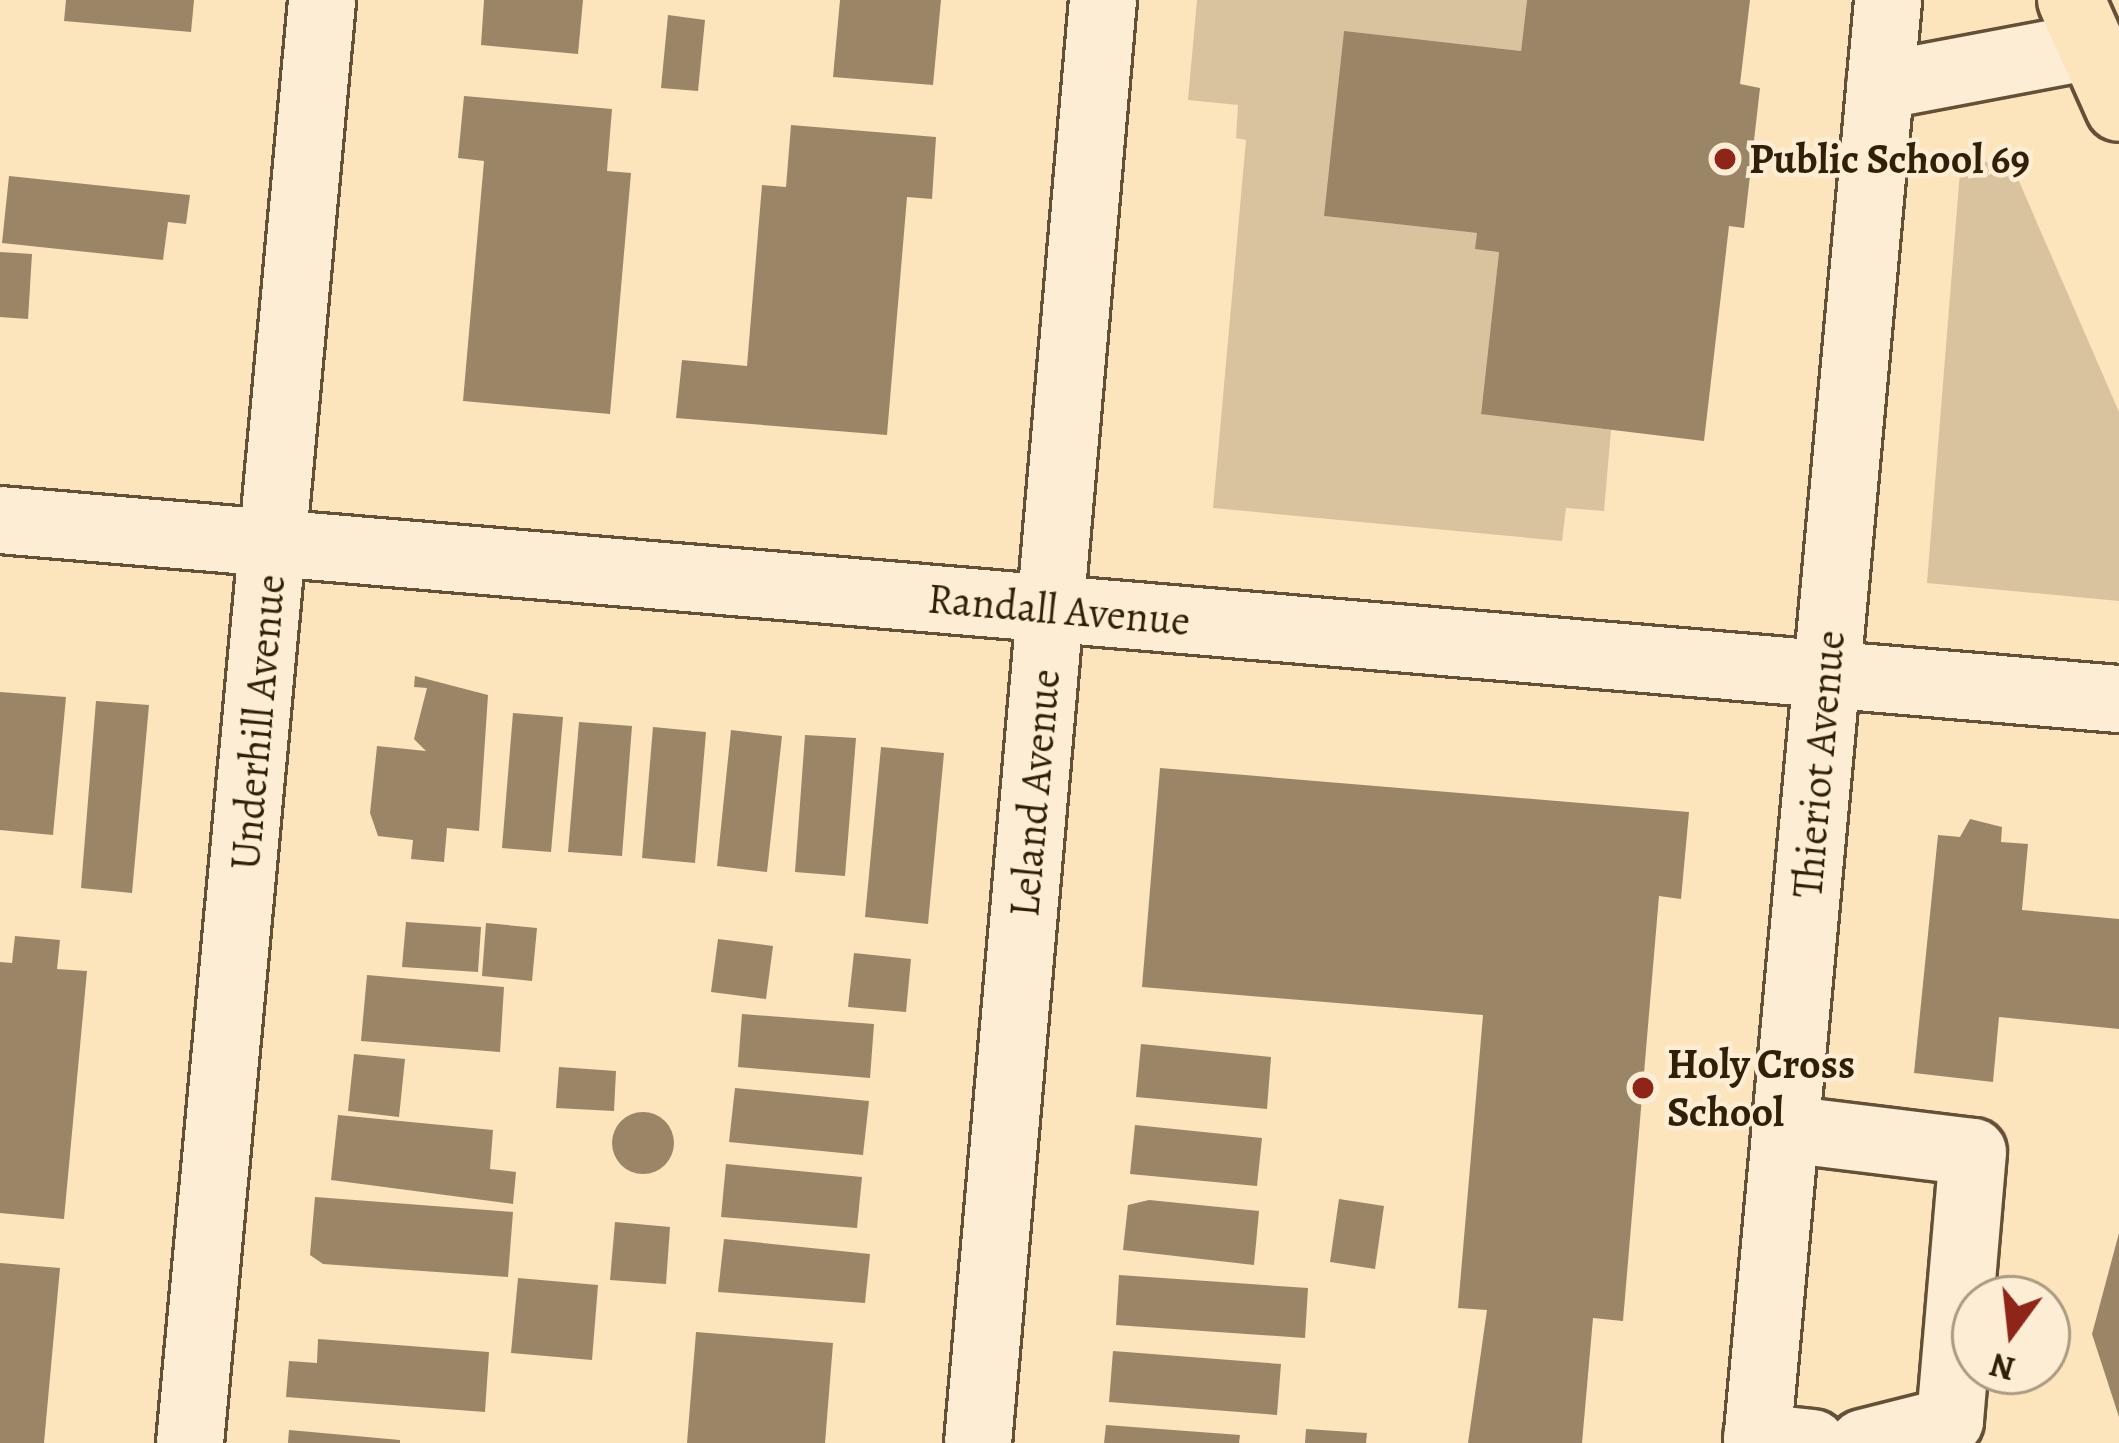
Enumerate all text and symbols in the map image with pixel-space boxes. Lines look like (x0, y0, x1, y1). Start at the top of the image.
place label: Public School 69 (1749, 134, 2030, 184)
marker: Public School 69 (1712, 146, 1738, 172)
street label: Underhill Avenue (220, 572, 296, 872)
street label: Randall Avenue (926, 573, 1192, 647)
street label: Thieriot Avenue (1782, 628, 1856, 900)
street label: Leland Avenue (999, 667, 1071, 919)
place label: Holy Cross School (1667, 1039, 1855, 1138)
marker: Holy Cross School (1630, 1075, 1656, 1101)
north arrow (1951, 1275, 2071, 1395)
text: N (1985, 1343, 2020, 1392)

